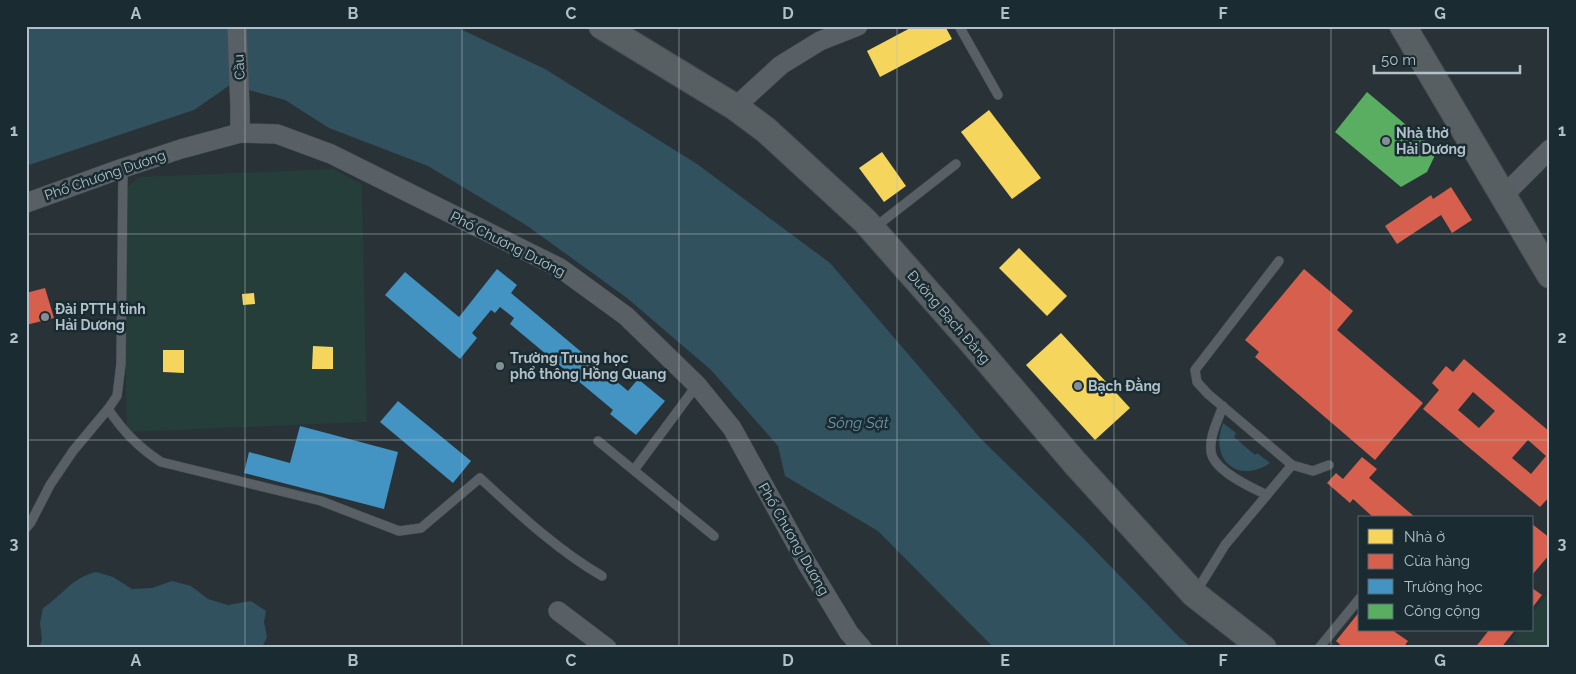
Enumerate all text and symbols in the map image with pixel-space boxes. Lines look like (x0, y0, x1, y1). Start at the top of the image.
text: A (131, 4, 142, 23)
text: B (348, 4, 359, 23)
text: C (566, 4, 577, 23)
text: D (782, 4, 794, 23)
text: E (1000, 4, 1010, 23)
text: F (1218, 4, 1228, 23)
text: G (1434, 4, 1446, 23)
scale bar (1374, 42, 1520, 74)
text: 50 m (1381, 51, 1416, 69)
street label: Cầu (230, 54, 248, 80)
text: 1 (10, 121, 18, 140)
text: 1 (1558, 121, 1566, 140)
place label: Nhà thờ Hải Dương (1396, 125, 1466, 157)
marker: Nhà thờ Hải Dương (1380, 135, 1392, 147)
street label: Phố Chương Dương (42, 147, 168, 203)
street label: Phố Chương Dương (448, 208, 568, 280)
street label: Đường Bạch Đằng (904, 267, 994, 367)
place label: Đài PTTH tỉnh Hải Dương (55, 301, 146, 333)
marker: Đài PTTH tỉnh Hải Dương (39, 311, 51, 323)
text: 2 (9, 328, 19, 347)
text: 2 (1557, 328, 1567, 347)
place label: Trường Trung học phổ thông Hồng Quang (510, 350, 667, 382)
marker: Trường Trung học phổ thông Hồng Quang (494, 360, 506, 372)
place label: Bạch Đằng (1088, 377, 1161, 394)
marker: Bạch Đằng (1072, 380, 1084, 392)
water label: Sông Sặt (827, 414, 889, 432)
street label: Phố Chương Dương (755, 480, 833, 598)
legend (1358, 516, 1534, 632)
text: Nhà ở (1404, 528, 1445, 546)
text: 3 (10, 534, 19, 553)
text: 3 (1558, 534, 1567, 553)
text: Cửa hàng (1404, 552, 1470, 570)
text: Trường học (1404, 578, 1483, 596)
text: Công cộng (1404, 602, 1480, 620)
text: A (131, 651, 142, 670)
text: B (348, 651, 359, 670)
text: C (566, 651, 577, 670)
text: D (782, 651, 794, 670)
text: E (1000, 651, 1010, 670)
text: F (1218, 651, 1228, 670)
text: G (1434, 651, 1446, 670)

